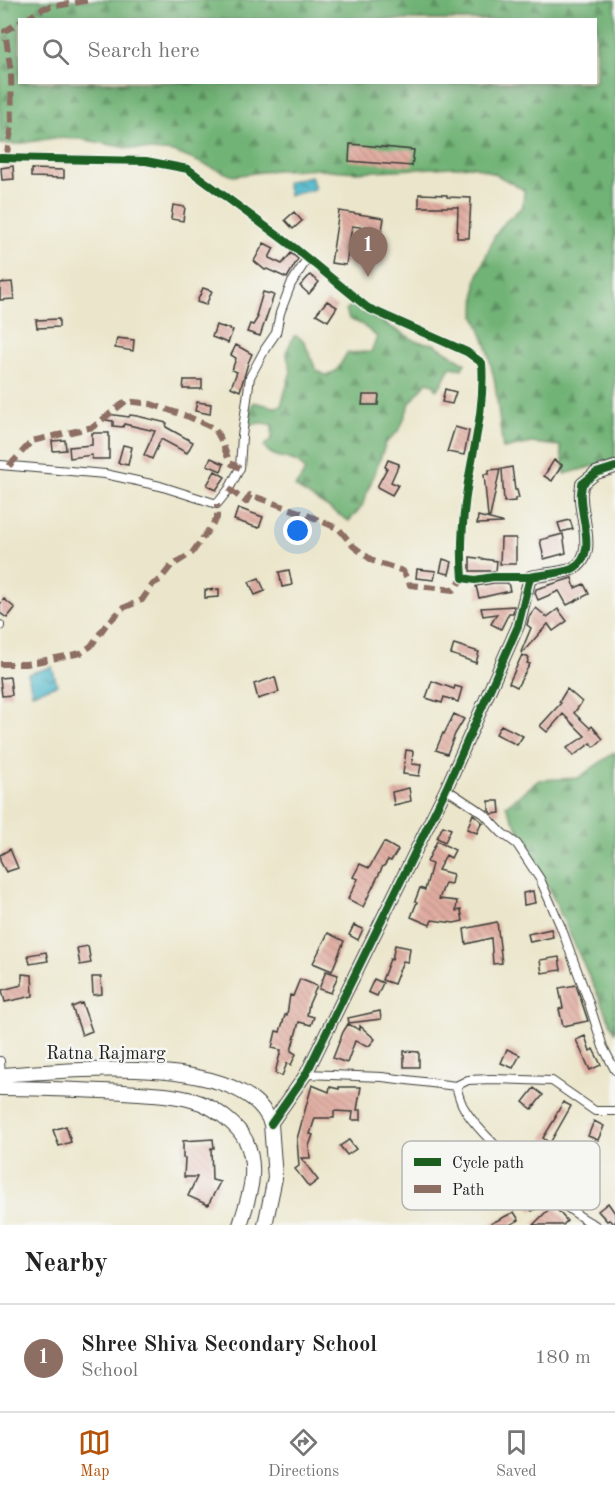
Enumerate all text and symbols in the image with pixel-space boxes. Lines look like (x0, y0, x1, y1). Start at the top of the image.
search box (18, 18, 597, 84)
icon: search (39, 35, 72, 68)
text: Search here (87, 40, 200, 62)
pin: 1 (348, 228, 388, 277)
your location (283, 516, 312, 545)
street label: Ratna Rajmarg (46, 1045, 166, 1063)
legend (402, 1141, 600, 1210)
text: Cycle path (452, 1156, 524, 1172)
text: Path (452, 1183, 485, 1199)
text: Nearby (24, 1251, 108, 1277)
text: Shree Shiva Secondary School (81, 1334, 377, 1356)
text: 1 (38, 1348, 49, 1368)
text: 180 m (535, 1348, 591, 1368)
text: School (81, 1361, 138, 1381)
tab: Map (78, 1426, 111, 1482)
tab: Directions (268, 1426, 339, 1482)
tab: Saved (496, 1426, 537, 1482)

